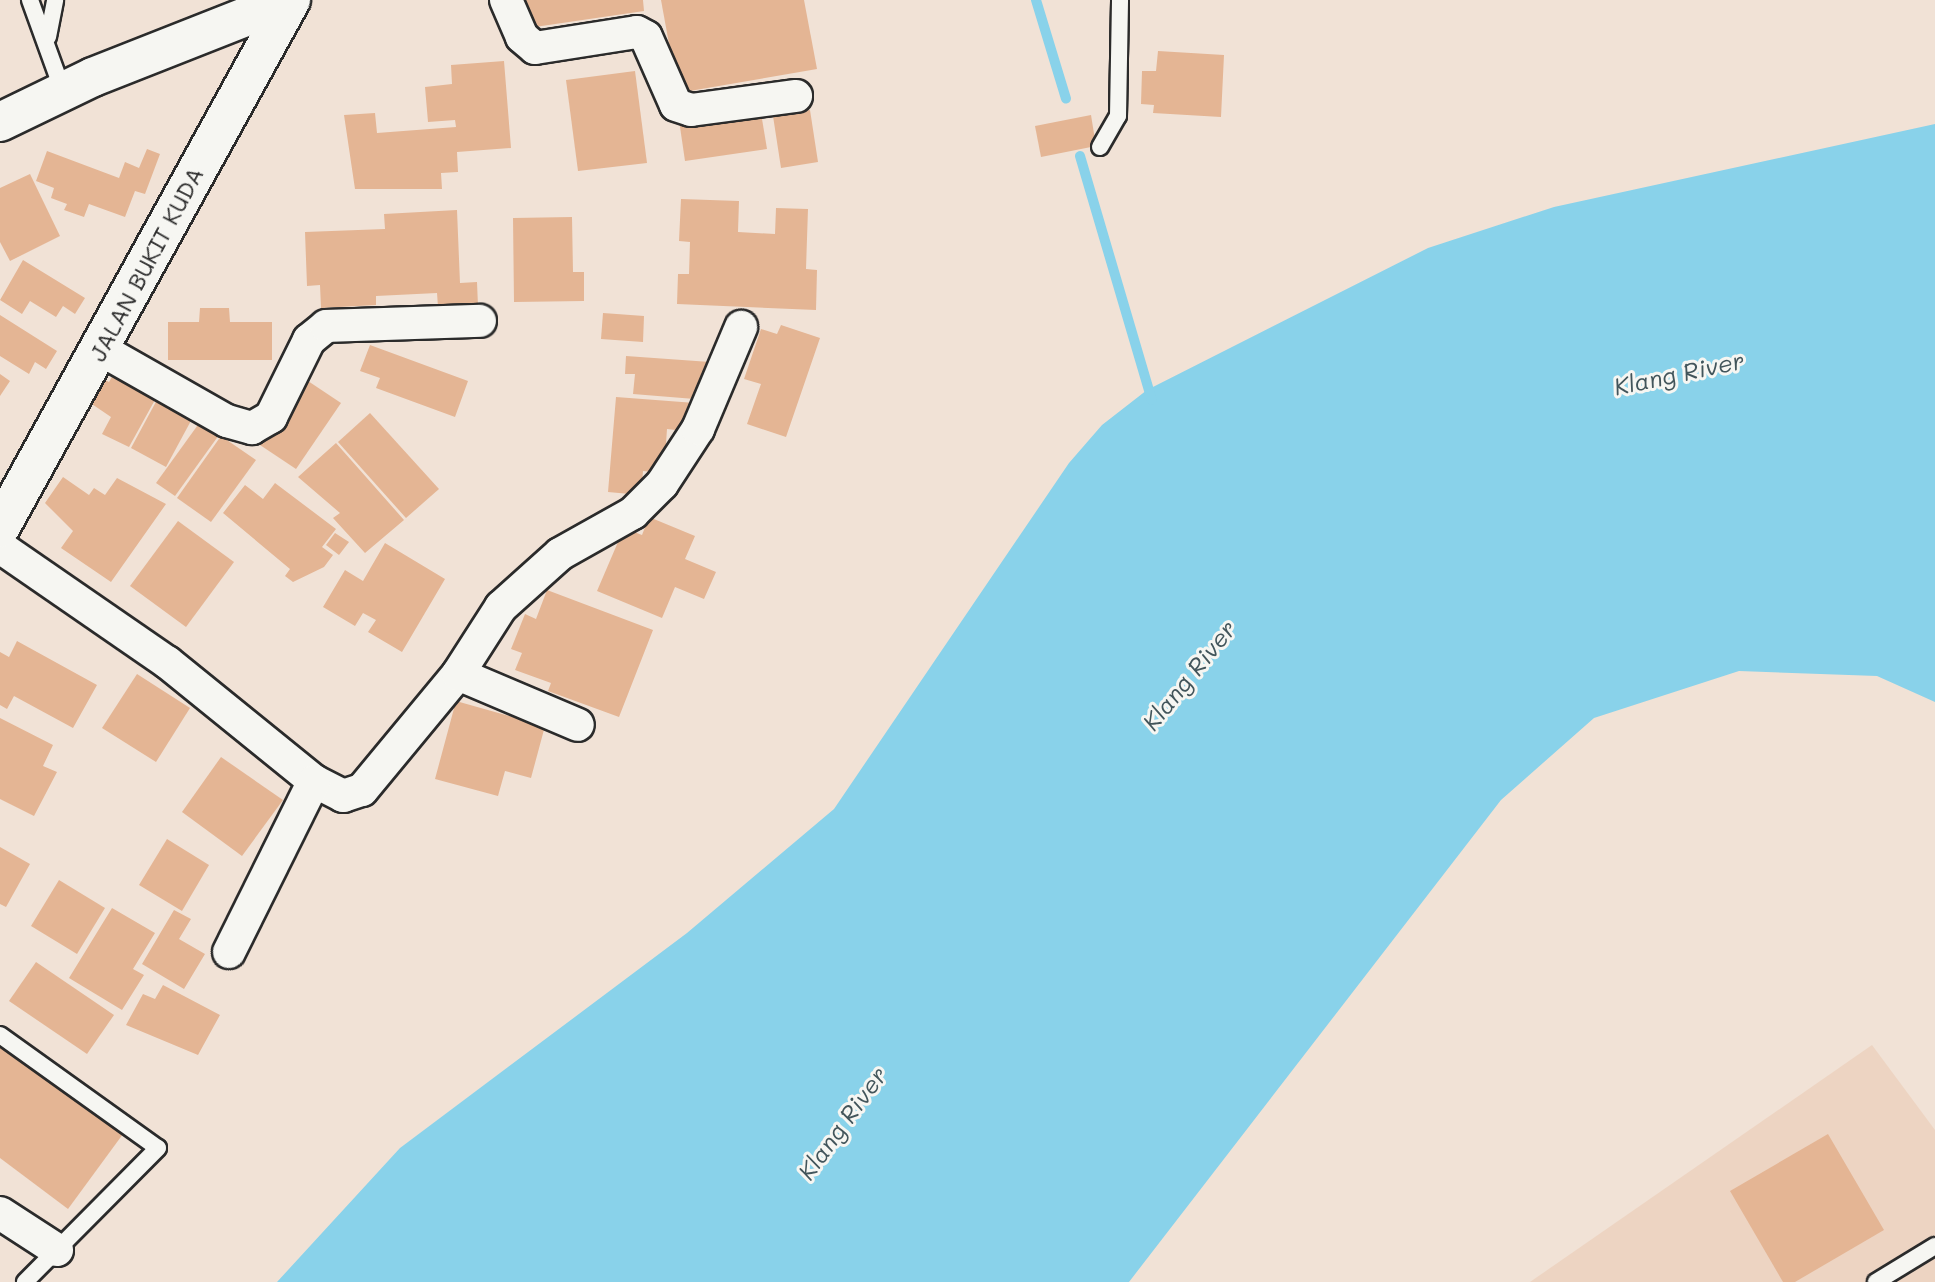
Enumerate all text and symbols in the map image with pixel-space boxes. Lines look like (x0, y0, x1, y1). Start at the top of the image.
street label: JALAN BUKIT KUDA (83, 162, 209, 366)
water label: Klang River (1611, 345, 1747, 401)
water label: Klang River (1136, 614, 1242, 736)
water label: Klang River (791, 1061, 893, 1185)

